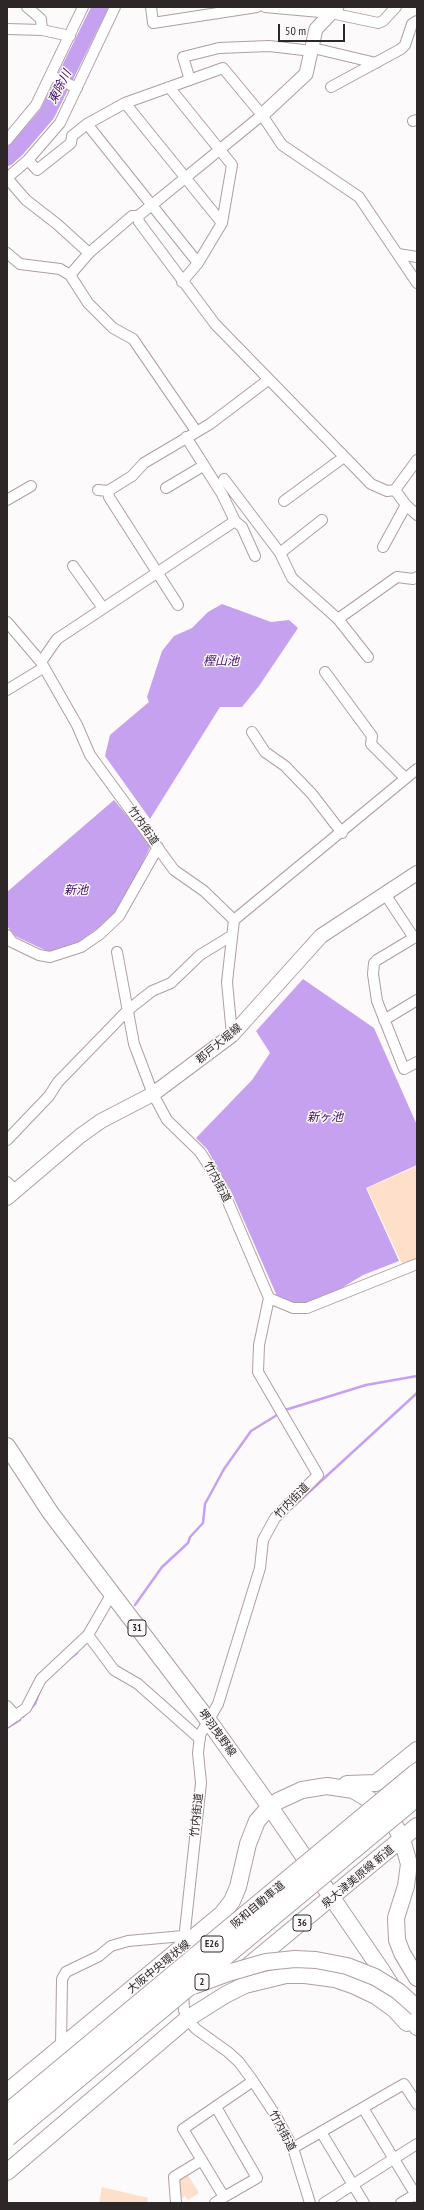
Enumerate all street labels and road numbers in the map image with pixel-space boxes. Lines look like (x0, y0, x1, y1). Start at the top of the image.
street label: 竹内街道 (125, 804, 161, 848)
street label: 郡戸大堀線 (194, 1021, 244, 1067)
street label: 竹内街道 (201, 1159, 233, 1205)
street label: 竹内街道 (272, 1481, 312, 1521)
road number: 31 (128, 1620, 146, 1636)
street label: 堺羽曳野線 (195, 1707, 239, 1759)
street label: 竹内街道 (188, 1792, 206, 1838)
street label: 泉大津美原線 新道 (319, 1843, 397, 1911)
street label: 阪和自動車道 (228, 1879, 288, 1931)
road number: 36 (293, 1915, 311, 1931)
road number: E26 (201, 1936, 223, 1952)
street label: 大阪中央環状線 (125, 1938, 193, 1996)
road number: 2 (195, 1974, 209, 1990)
street label: 竹内街道 (266, 2108, 298, 2154)

